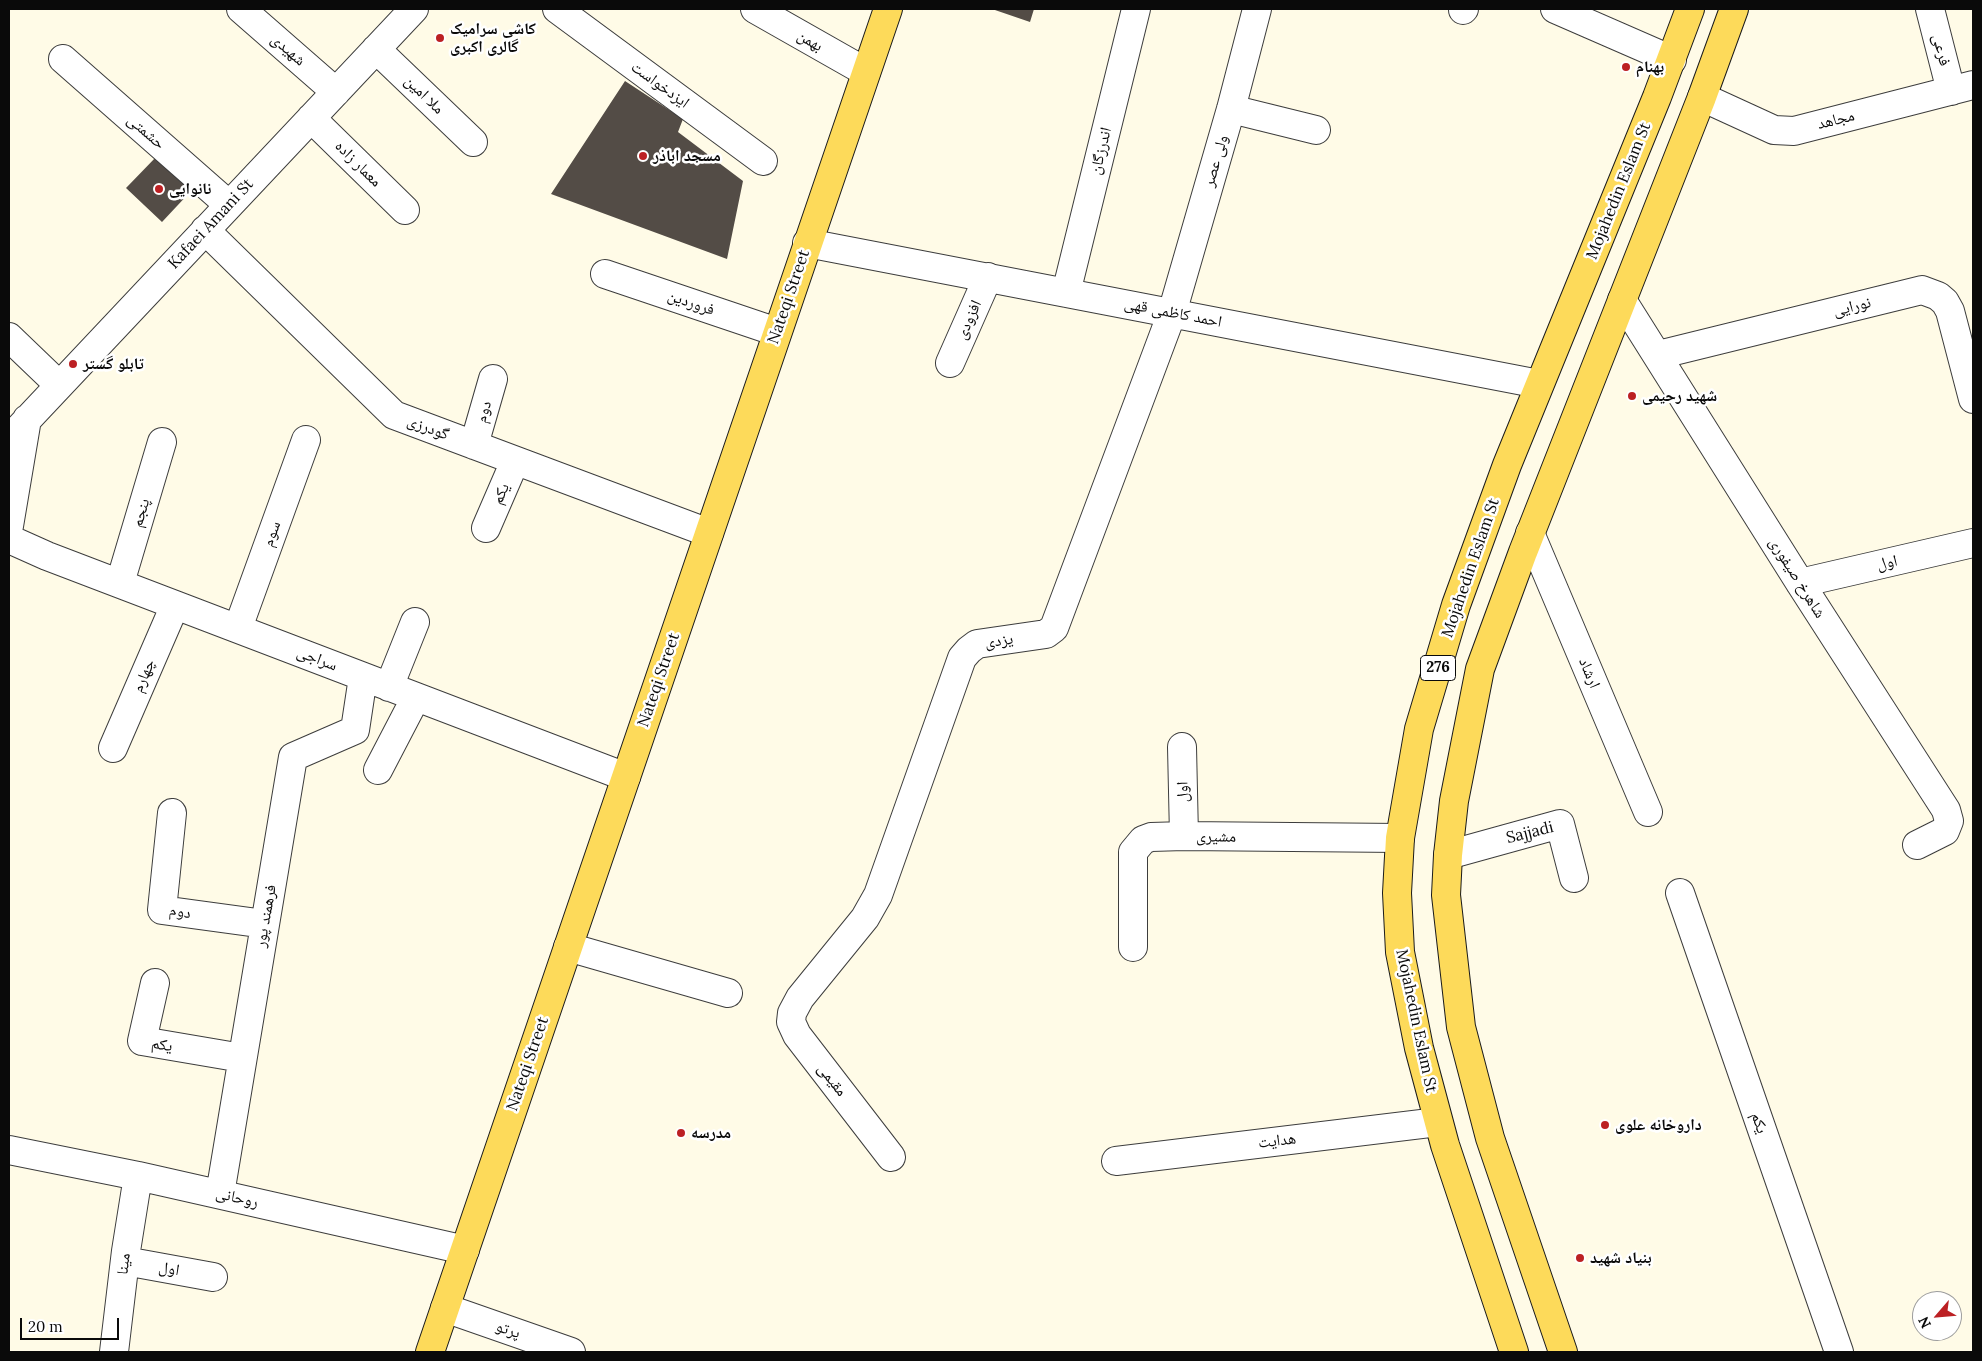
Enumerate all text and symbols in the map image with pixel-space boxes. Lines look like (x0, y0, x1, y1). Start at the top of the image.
place label: کاشی سرامیک گالری اکبری (450, 19, 536, 57)
street label: بهمن (794, 26, 826, 56)
street label: شهیدی (267, 30, 309, 70)
marker: کاشی سرامیک گالری اکبری (434, 32, 446, 44)
street label: فرعی (1928, 32, 1954, 68)
street label: ایزدخواست (627, 57, 693, 113)
place label: بهنام (1636, 57, 1664, 77)
marker: بهنام (1620, 61, 1632, 73)
street label: ملا امین (400, 72, 448, 118)
street label: مجاهد (1815, 106, 1857, 134)
street label: حشمتی (123, 110, 169, 154)
street label: Mojahedin Eslam St (1583, 120, 1655, 262)
street label: اندرزگان (1086, 125, 1116, 177)
street label: ولی عصر (1199, 133, 1233, 189)
street label: معمار زاده (331, 137, 385, 191)
place label: مسجد اباذر (653, 146, 721, 166)
marker: مسجد اباذر (637, 150, 649, 162)
street label: Kafaei Amani St (164, 175, 258, 273)
place label: نانوایی (169, 179, 211, 199)
marker: نانوایی (153, 183, 165, 195)
street label: Nateqi Street (764, 247, 814, 347)
street label: فروردین (665, 286, 717, 320)
street label: نورایی (1831, 293, 1873, 321)
street label: احمد کاظمی قهی (1122, 294, 1224, 332)
street label: افزودی (952, 297, 986, 343)
place label: تابلو گستر (83, 354, 144, 374)
marker: تابلو گستر (67, 358, 79, 370)
place label: شهید رحیمی (1642, 386, 1717, 406)
marker: شهید رحیمی (1626, 390, 1638, 402)
street label: دوم (472, 399, 496, 425)
street label: گودرزی (404, 411, 452, 445)
street label: یکم (488, 480, 514, 508)
street label: پنجم (128, 496, 154, 530)
street label: Mojahedin Eslam St (1438, 496, 1504, 640)
street label: سوم (259, 519, 285, 549)
street label: شاهرخ صیفوری (1765, 534, 1829, 622)
street label: اول (1875, 551, 1899, 575)
street label: Nateqi Street (634, 630, 684, 730)
street label: یزدی (984, 630, 1014, 652)
street label: سراجی (294, 643, 340, 675)
street label: ارشاد (1574, 655, 1604, 691)
street label: چهارم (128, 656, 160, 696)
road number: 276 (1420, 656, 1456, 680)
street label: اول (1173, 781, 1193, 803)
street label: Sajjadi (1504, 818, 1556, 848)
street label: مشیری (1196, 827, 1236, 847)
street label: فرهمند پور (251, 883, 281, 949)
street label: دوم (168, 901, 192, 923)
street label: Mojahedin Eslam St (1391, 947, 1441, 1095)
street label: Nateqi Street (503, 1014, 553, 1114)
street label: یکم (150, 1034, 174, 1056)
street label: مقیمی (813, 1060, 851, 1100)
street label: یکم (1746, 1110, 1772, 1136)
place label: داروخانه علوی (1615, 1115, 1702, 1135)
marker: داروخانه علوی (1599, 1119, 1611, 1131)
place label: مدرسه (691, 1123, 731, 1143)
marker: مدرسه (675, 1127, 687, 1139)
street label: هدایت (1257, 1129, 1297, 1153)
street label: روحانی (214, 1184, 260, 1212)
place label: بنیاد شهید (1590, 1248, 1652, 1268)
street label: مینا (113, 1252, 135, 1276)
marker: بنیاد شهید (1574, 1252, 1586, 1264)
street label: اول (157, 1258, 181, 1280)
north arrow (1912, 1291, 1962, 1341)
scale bar (22, 1308, 121, 1340)
text: N (1914, 1313, 1935, 1331)
text: 20 m (28, 1317, 63, 1336)
street label: پرتو (493, 1317, 523, 1343)

